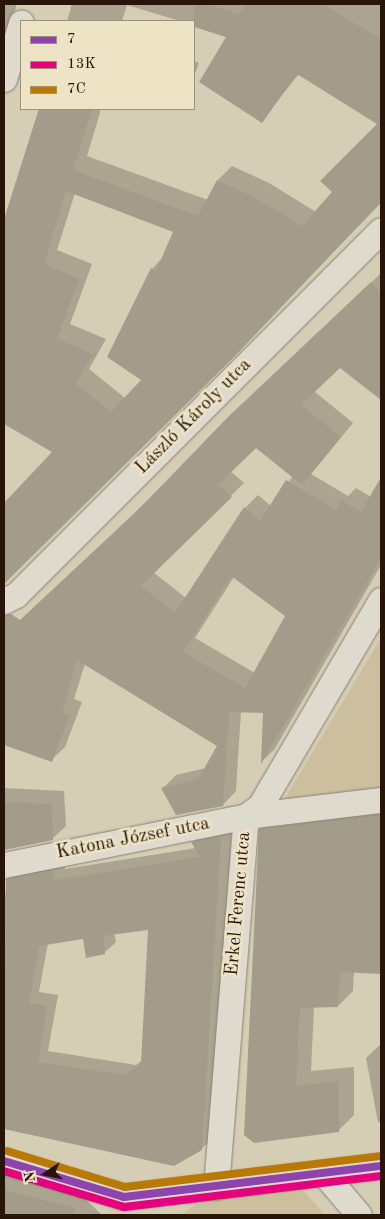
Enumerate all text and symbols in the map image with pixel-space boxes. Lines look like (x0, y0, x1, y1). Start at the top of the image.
legend (20, 20, 195, 110)
text: 7 (67, 32, 76, 47)
text: 13K (67, 57, 96, 72)
text: 7C (67, 82, 86, 97)
street label: László Károly utca (131, 354, 257, 480)
street label: Katona József utca (54, 813, 212, 865)
street label: Erkel Ferenc utca (221, 831, 257, 977)
north arrow (20, 1149, 70, 1199)
text: N (22, 1170, 38, 1183)

